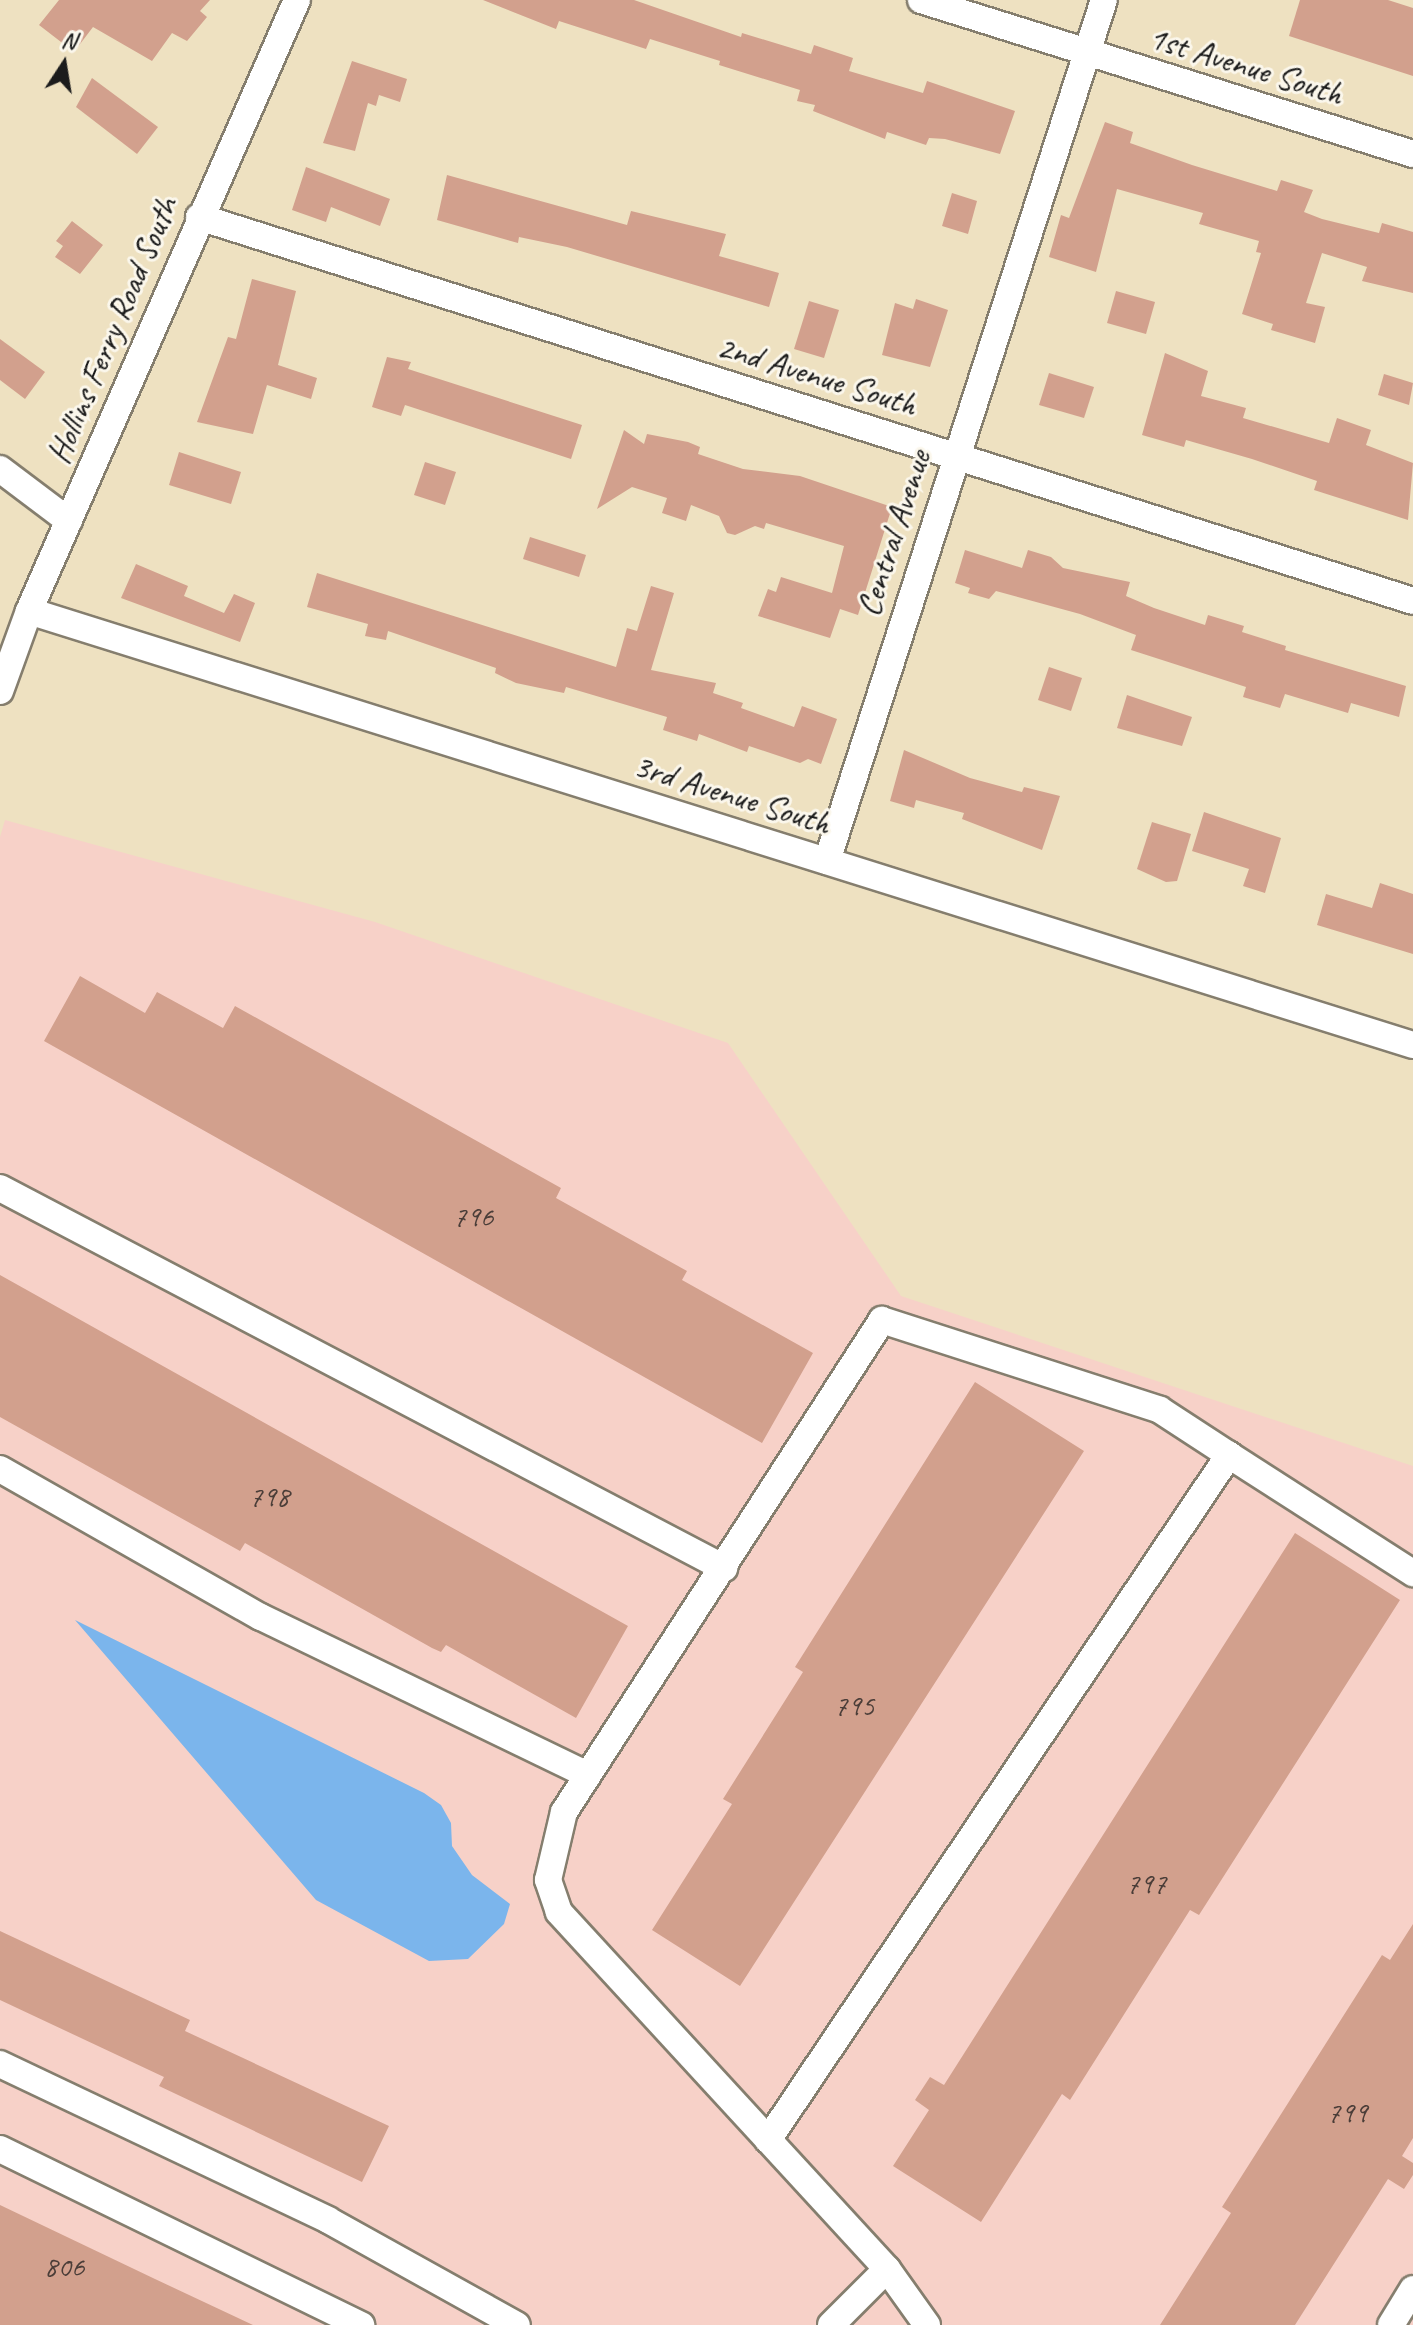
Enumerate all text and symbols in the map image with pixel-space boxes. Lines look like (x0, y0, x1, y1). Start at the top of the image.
street label: 1st Avenue South (1144, 16, 1348, 114)
north arrow (24, 24, 104, 104)
text: N (59, 25, 79, 56)
street label: Hollins Ferry Road South (37, 190, 187, 470)
street label: 2nd Avenue South (713, 325, 921, 425)
street label: Central Avenue (847, 445, 939, 621)
street label: 3rd Avenue South (629, 745, 835, 843)
house number: 796 (453, 1198, 493, 1234)
house number: 798 (249, 1478, 289, 1514)
house number: 795 (834, 1687, 874, 1723)
house number: 797 (1126, 1865, 1166, 1901)
house number: 799 (1327, 2094, 1367, 2130)
house number: 806 (44, 2248, 84, 2284)

